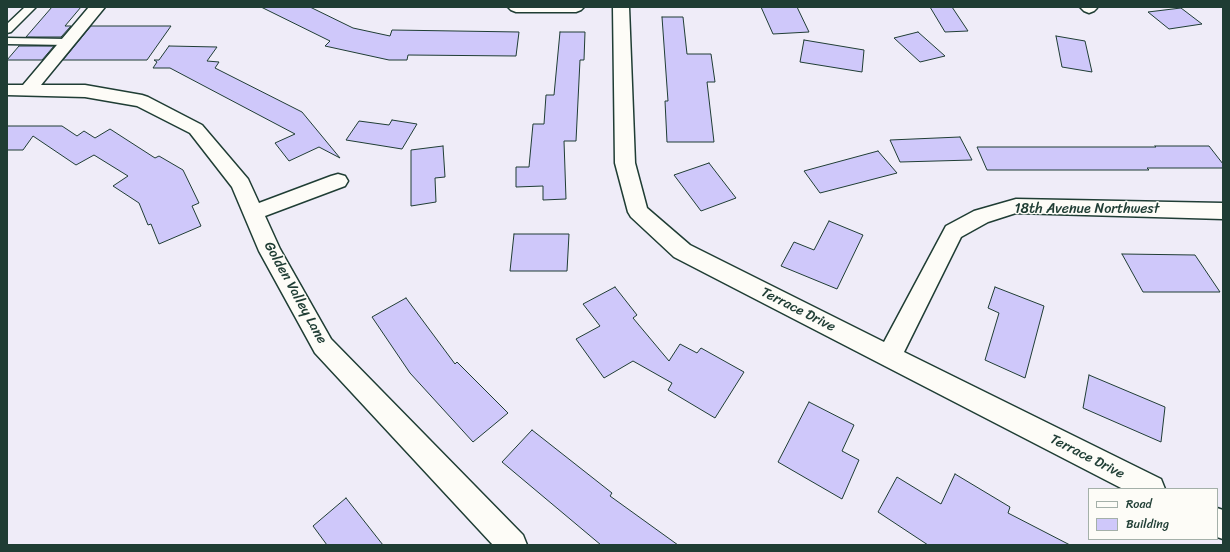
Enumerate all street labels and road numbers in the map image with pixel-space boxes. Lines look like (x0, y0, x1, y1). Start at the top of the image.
street label: 18th Avenue Northwest (1015, 201, 1159, 217)
street label: Golden Valley Lane (260, 239, 330, 347)
street label: Terrace Drive (758, 284, 838, 336)
street label: Terrace Drive (1047, 431, 1127, 483)

